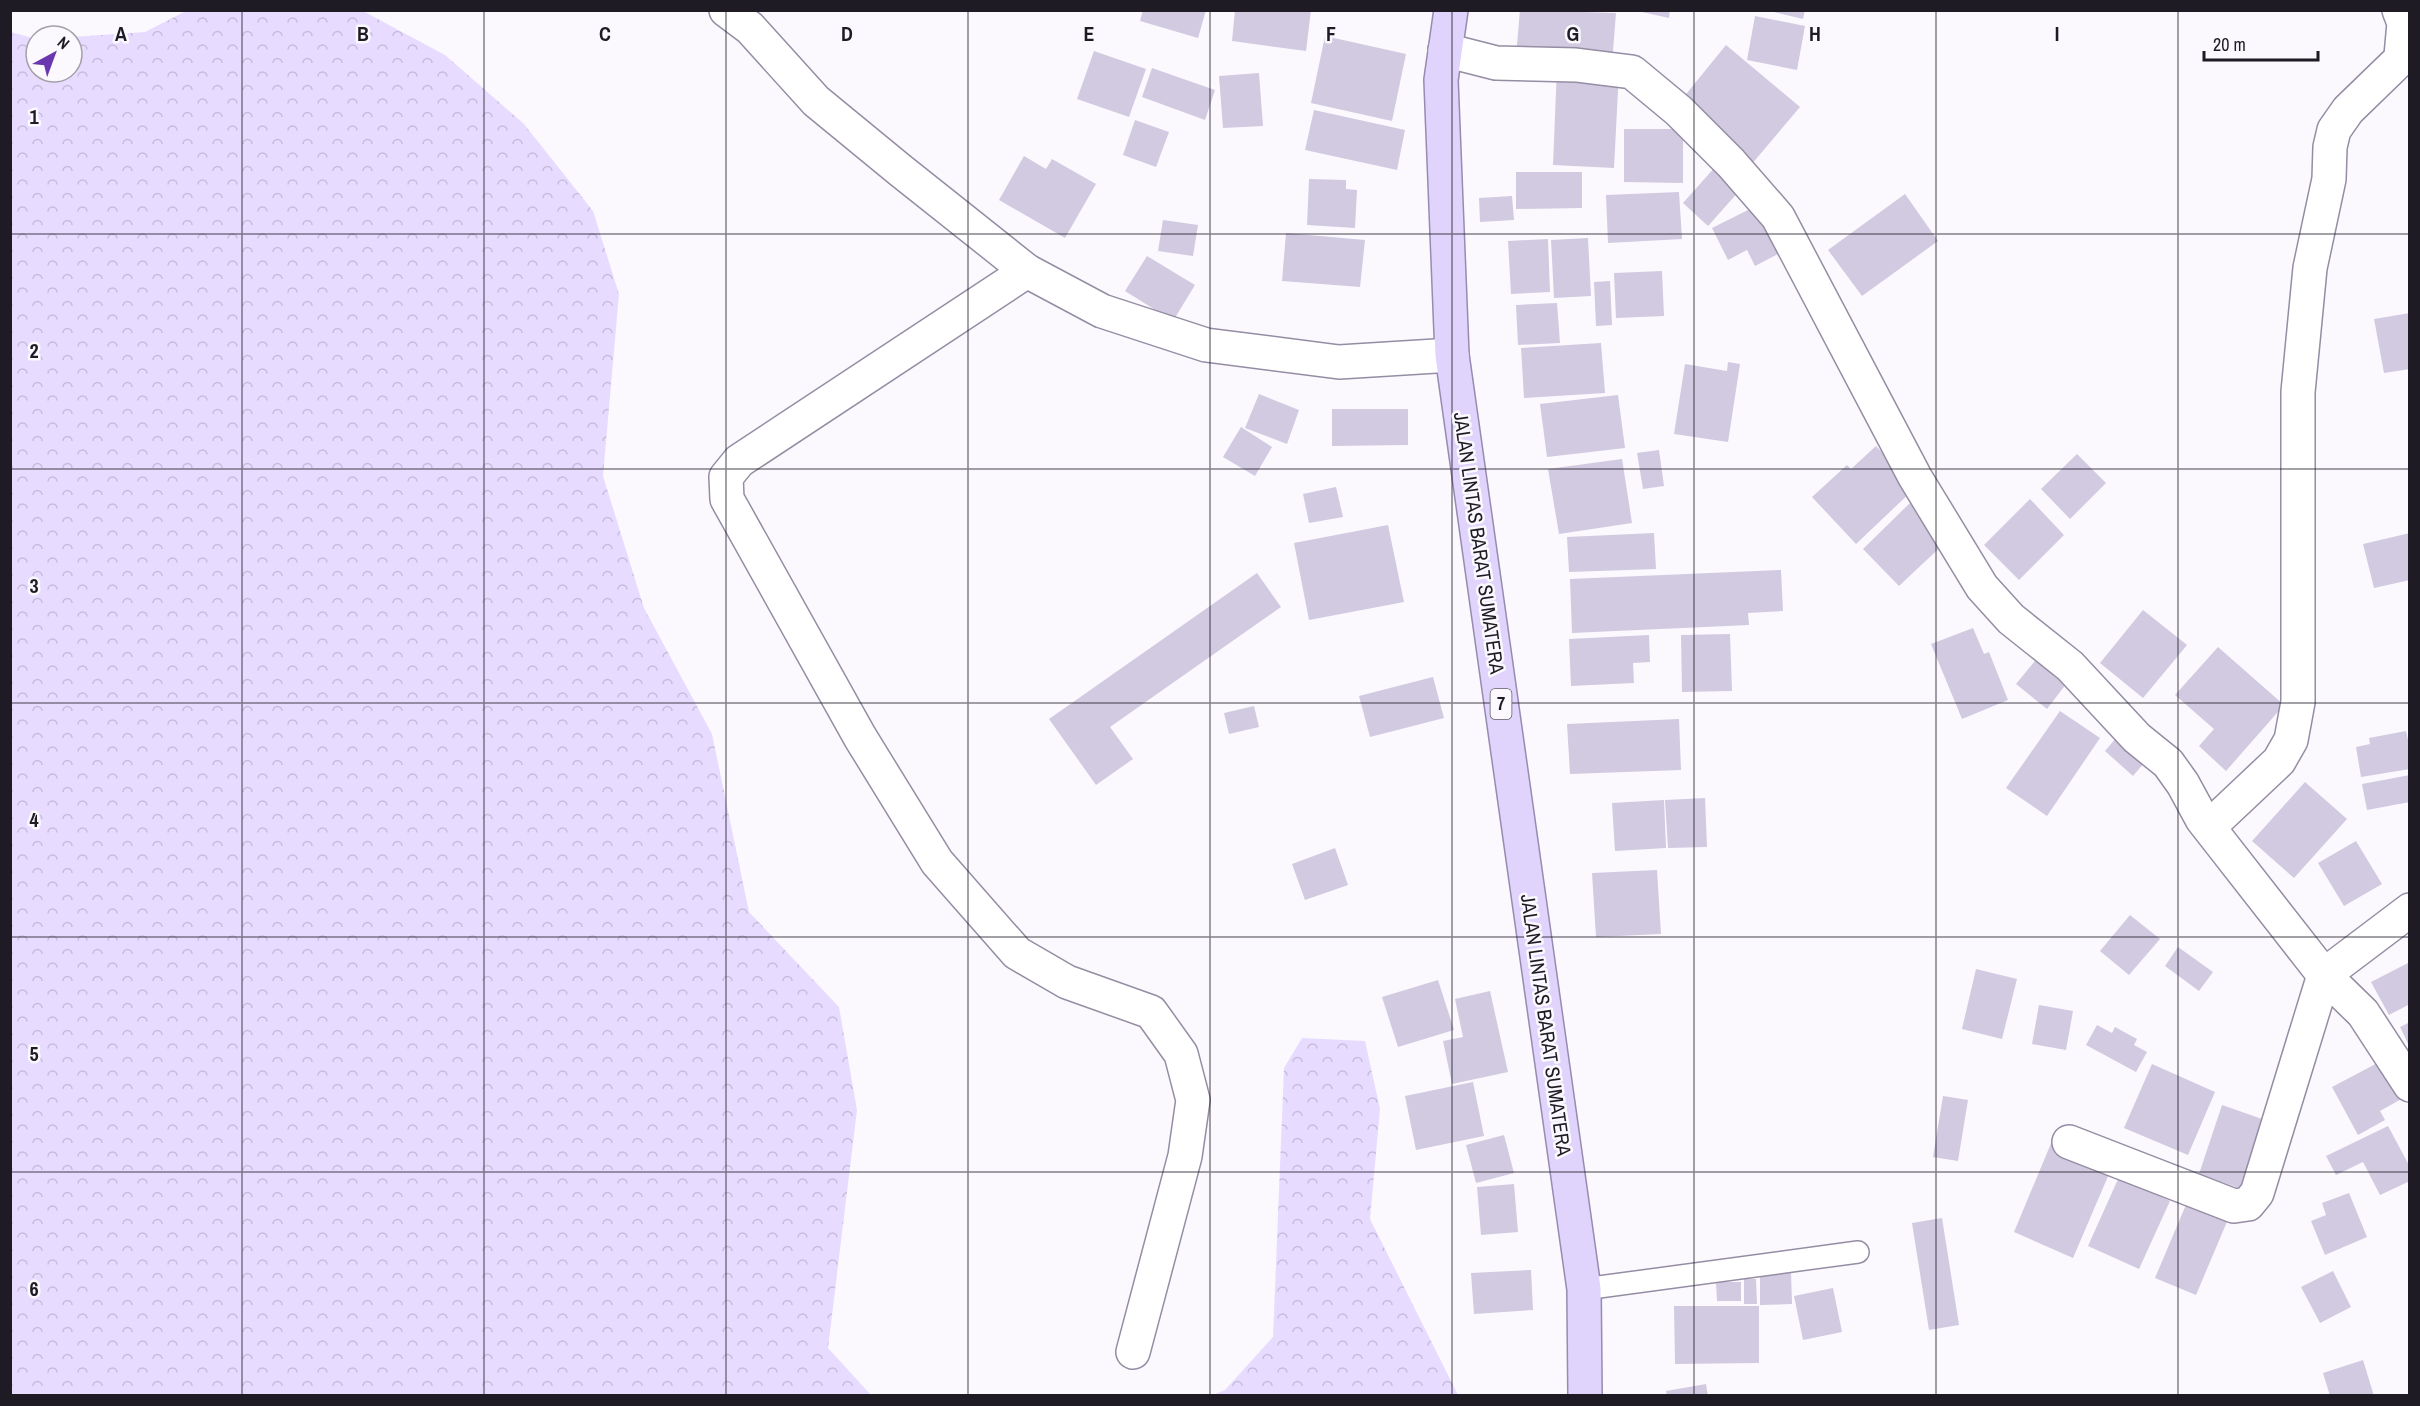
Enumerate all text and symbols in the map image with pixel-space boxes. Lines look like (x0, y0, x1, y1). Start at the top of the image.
text: A (115, 20, 127, 47)
text: B (357, 20, 369, 47)
text: C (599, 20, 611, 47)
text: D (841, 20, 853, 47)
text: E (1084, 20, 1095, 47)
text: F (1326, 20, 1336, 47)
text: G (1567, 20, 1579, 47)
text: H (1809, 20, 1821, 47)
text: I (2055, 20, 2059, 47)
north arrow (24, 24, 84, 84)
scale bar (2204, 24, 2318, 62)
text: N (53, 31, 75, 54)
text: 20 m (2213, 32, 2246, 57)
text: 1 (29, 103, 39, 130)
text: 2 (29, 337, 39, 364)
street label: JALAN LINTAS BARAT SUMATERA (1448, 410, 1511, 676)
text: 3 (29, 572, 39, 599)
road number: 7 (1490, 689, 1512, 719)
text: 4 (29, 806, 39, 833)
street label: JALAN LINTAS BARAT SUMATERA (1515, 892, 1578, 1158)
text: 5 (29, 1040, 39, 1067)
text: 6 (29, 1275, 39, 1302)

